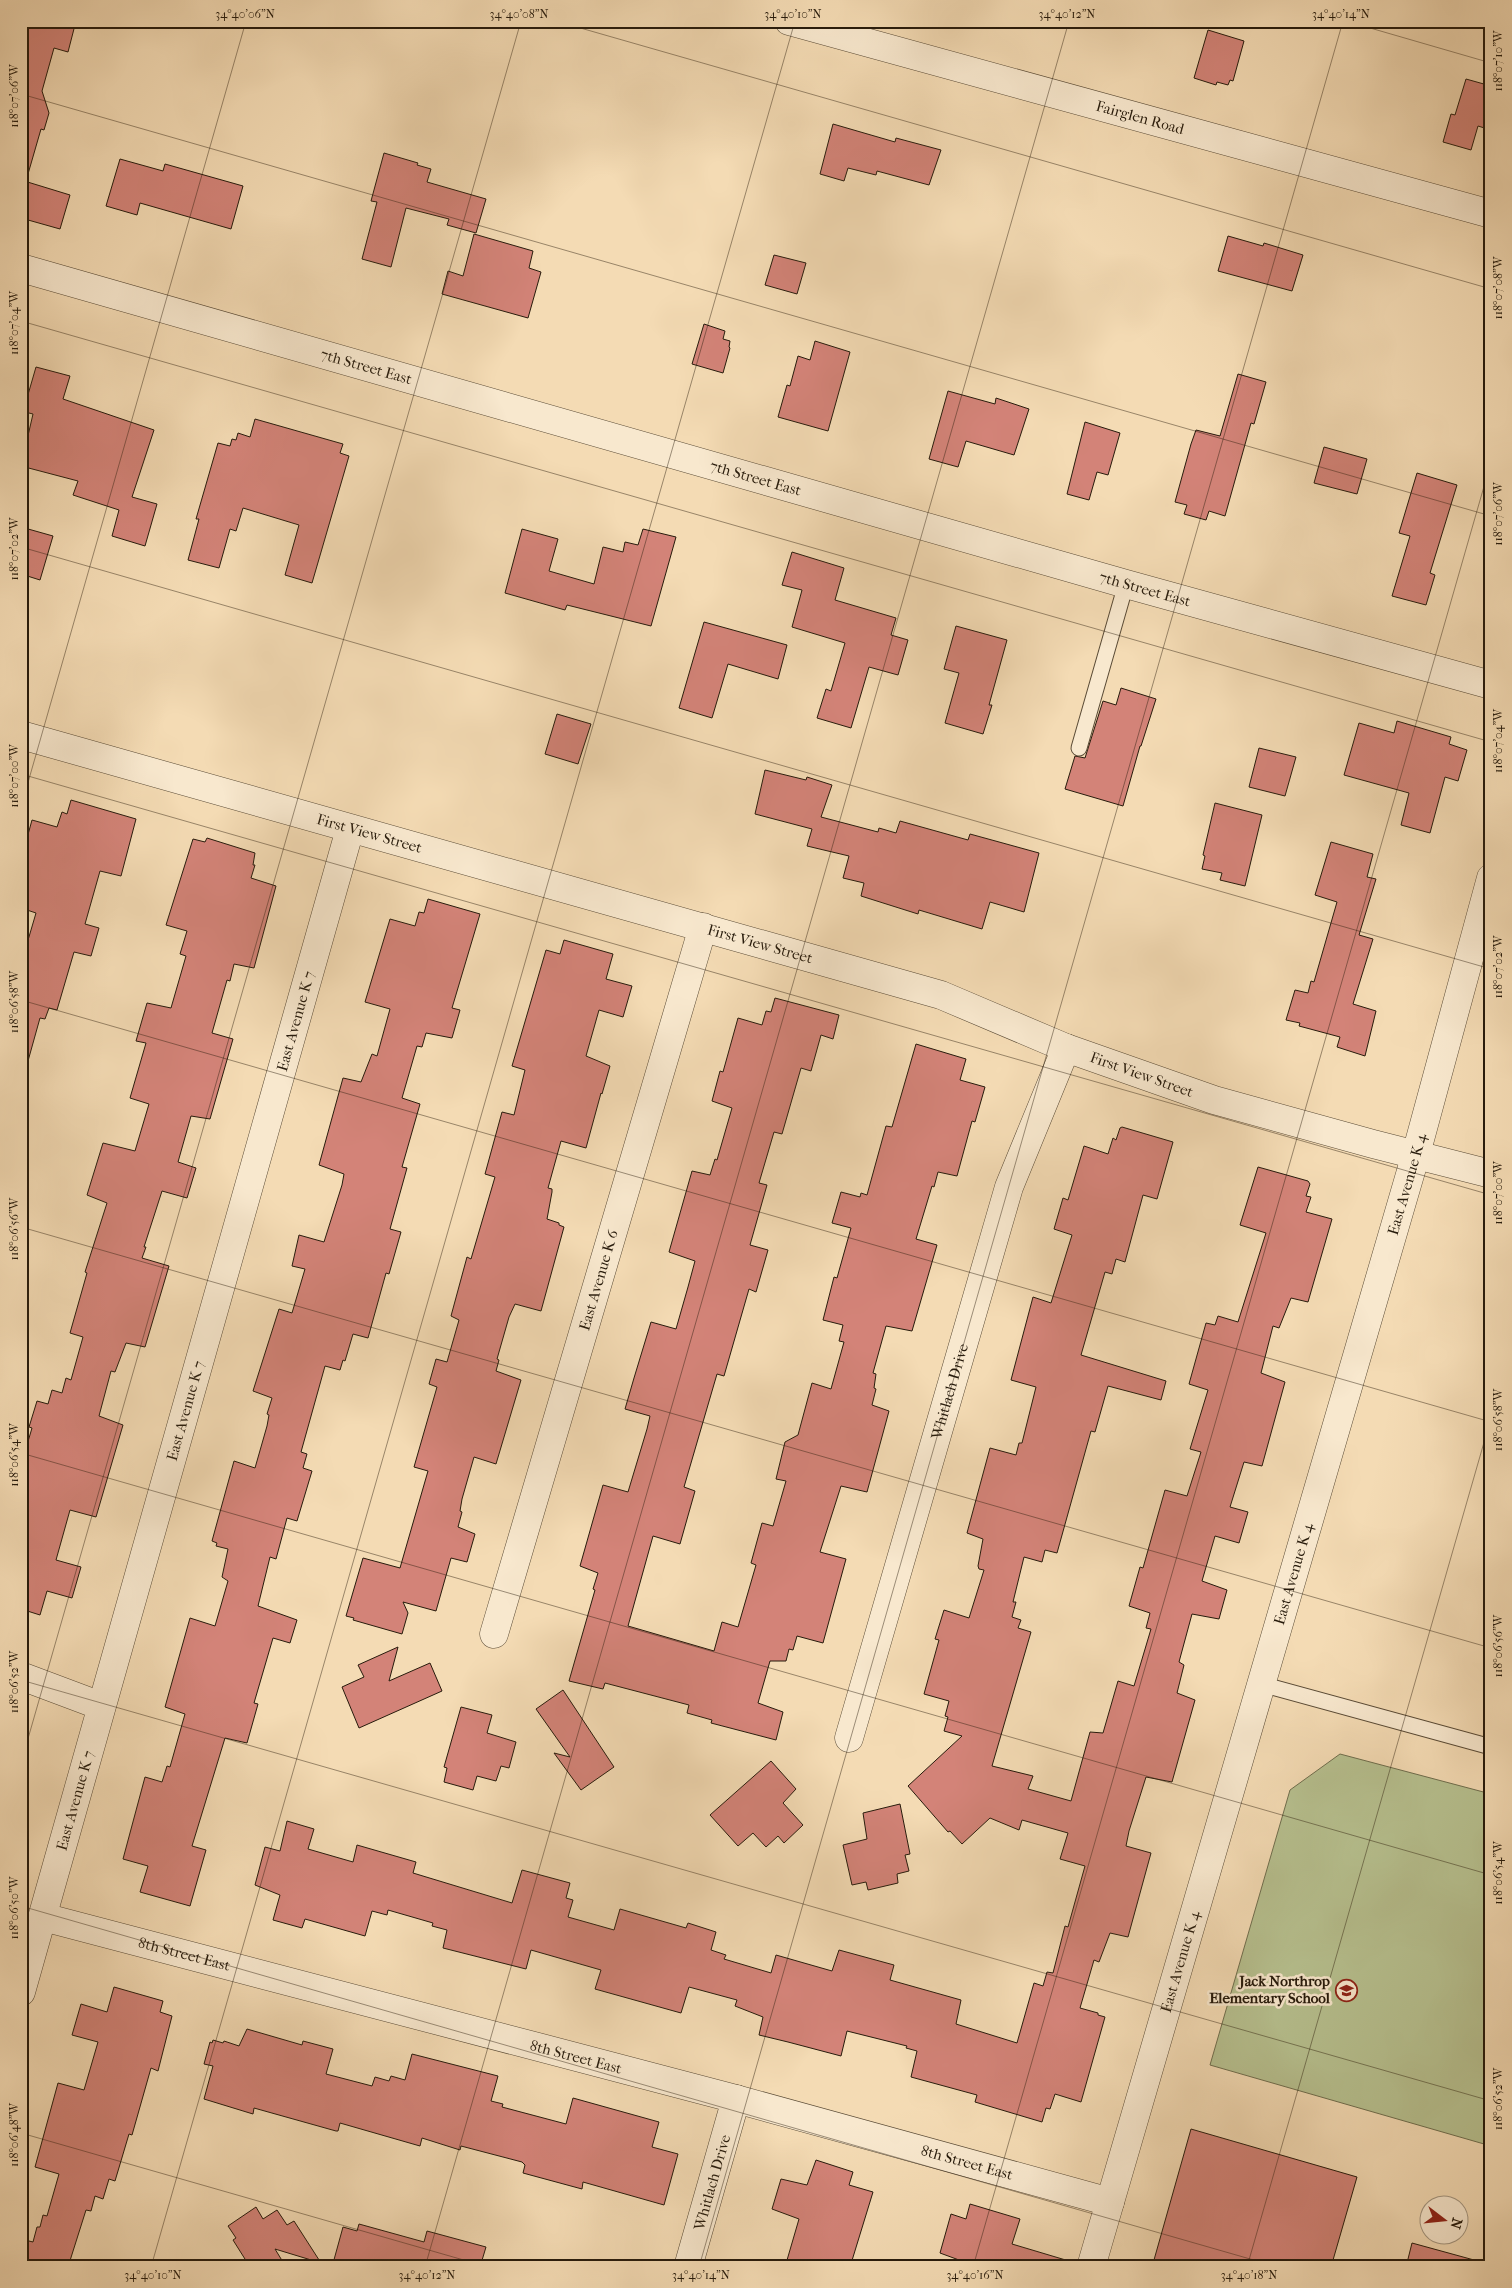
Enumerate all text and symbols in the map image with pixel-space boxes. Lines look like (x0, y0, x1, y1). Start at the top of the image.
text: 34°40'06"N (215, 7, 275, 21)
text: 34°40'08"N (489, 7, 549, 21)
text: 34°40'10"N (764, 7, 822, 21)
text: 34°40'12"N (1039, 7, 1095, 21)
text: 34°40'14"N (1312, 7, 1370, 21)
text: 118°07'10"W (1491, 29, 1505, 92)
text: 118°07'06"W (7, 63, 21, 128)
street label: Fairglen Road (1094, 97, 1187, 138)
text: 118°07'08"W (1491, 255, 1505, 320)
text: 118°07'04"W (7, 290, 21, 355)
street label: 7th Street East (318, 345, 414, 388)
street label: 7th Street East (708, 456, 804, 500)
text: 118°07'06"W (1491, 481, 1505, 546)
text: 118°07'02"W (7, 516, 21, 581)
street label: 7th Street East (1097, 568, 1193, 611)
text: 118°07'04"W (1491, 708, 1505, 773)
text: 118°07'00"W (7, 743, 21, 808)
street label: First View Street (315, 810, 425, 857)
street label: First View Street (705, 920, 815, 967)
text: 118°07'02"W (1491, 934, 1505, 999)
street label: East Avenue K 7 (273, 969, 318, 1073)
text: 118°06'58"W (7, 970, 21, 1033)
street label: First View Street (1088, 1048, 1196, 1101)
street label: East Avenue K 4 (1384, 1130, 1430, 1237)
text: 118°07'00"W (1491, 1160, 1505, 1225)
text: 118°06'56"W (7, 1196, 21, 1260)
street label: East Avenue K 6 (575, 1227, 622, 1333)
street label: Whitlach Drive (927, 1341, 972, 1442)
street label: East Avenue K 7 (163, 1359, 208, 1463)
text: 118°06'58"W (1491, 1388, 1505, 1451)
text: 118°06'54"W (7, 1422, 21, 1487)
street label: East Avenue K 4 (1270, 1520, 1317, 1627)
text: 118°06'56"W (1491, 1613, 1505, 1677)
text: 118°06'52"W (7, 1650, 21, 1713)
street label: East Avenue K 7 (52, 1748, 98, 1853)
text: 118°06'54"W (1491, 1840, 1505, 1905)
text: 118°06'50"W (7, 1875, 21, 1939)
street label: East Avenue K 4 (1157, 1908, 1204, 2015)
street label: 8th Street East (136, 1933, 233, 1975)
place label: Jack Northrop Elementary School (1209, 1972, 1331, 2007)
school or university icon: Jack Northrop Elementary School (1334, 1978, 1358, 2002)
street label: 8th Street East (528, 2036, 624, 2078)
text: 118°06'52"W (1491, 2067, 1505, 2130)
text: 118°06'48"W (7, 2102, 21, 2167)
street label: Whitlach Drive (690, 2132, 735, 2233)
street label: 8th Street East (919, 2141, 1015, 2184)
north arrow (1420, 2196, 1470, 2246)
text: N (1446, 2216, 1466, 2231)
text: 34°40'10"N (124, 2268, 182, 2282)
text: 34°40'12"N (399, 2268, 455, 2282)
text: 34°40'14"N (672, 2268, 730, 2282)
text: 34°40'16"N (946, 2268, 1004, 2282)
text: 34°40'18"N (1221, 2268, 1277, 2282)

